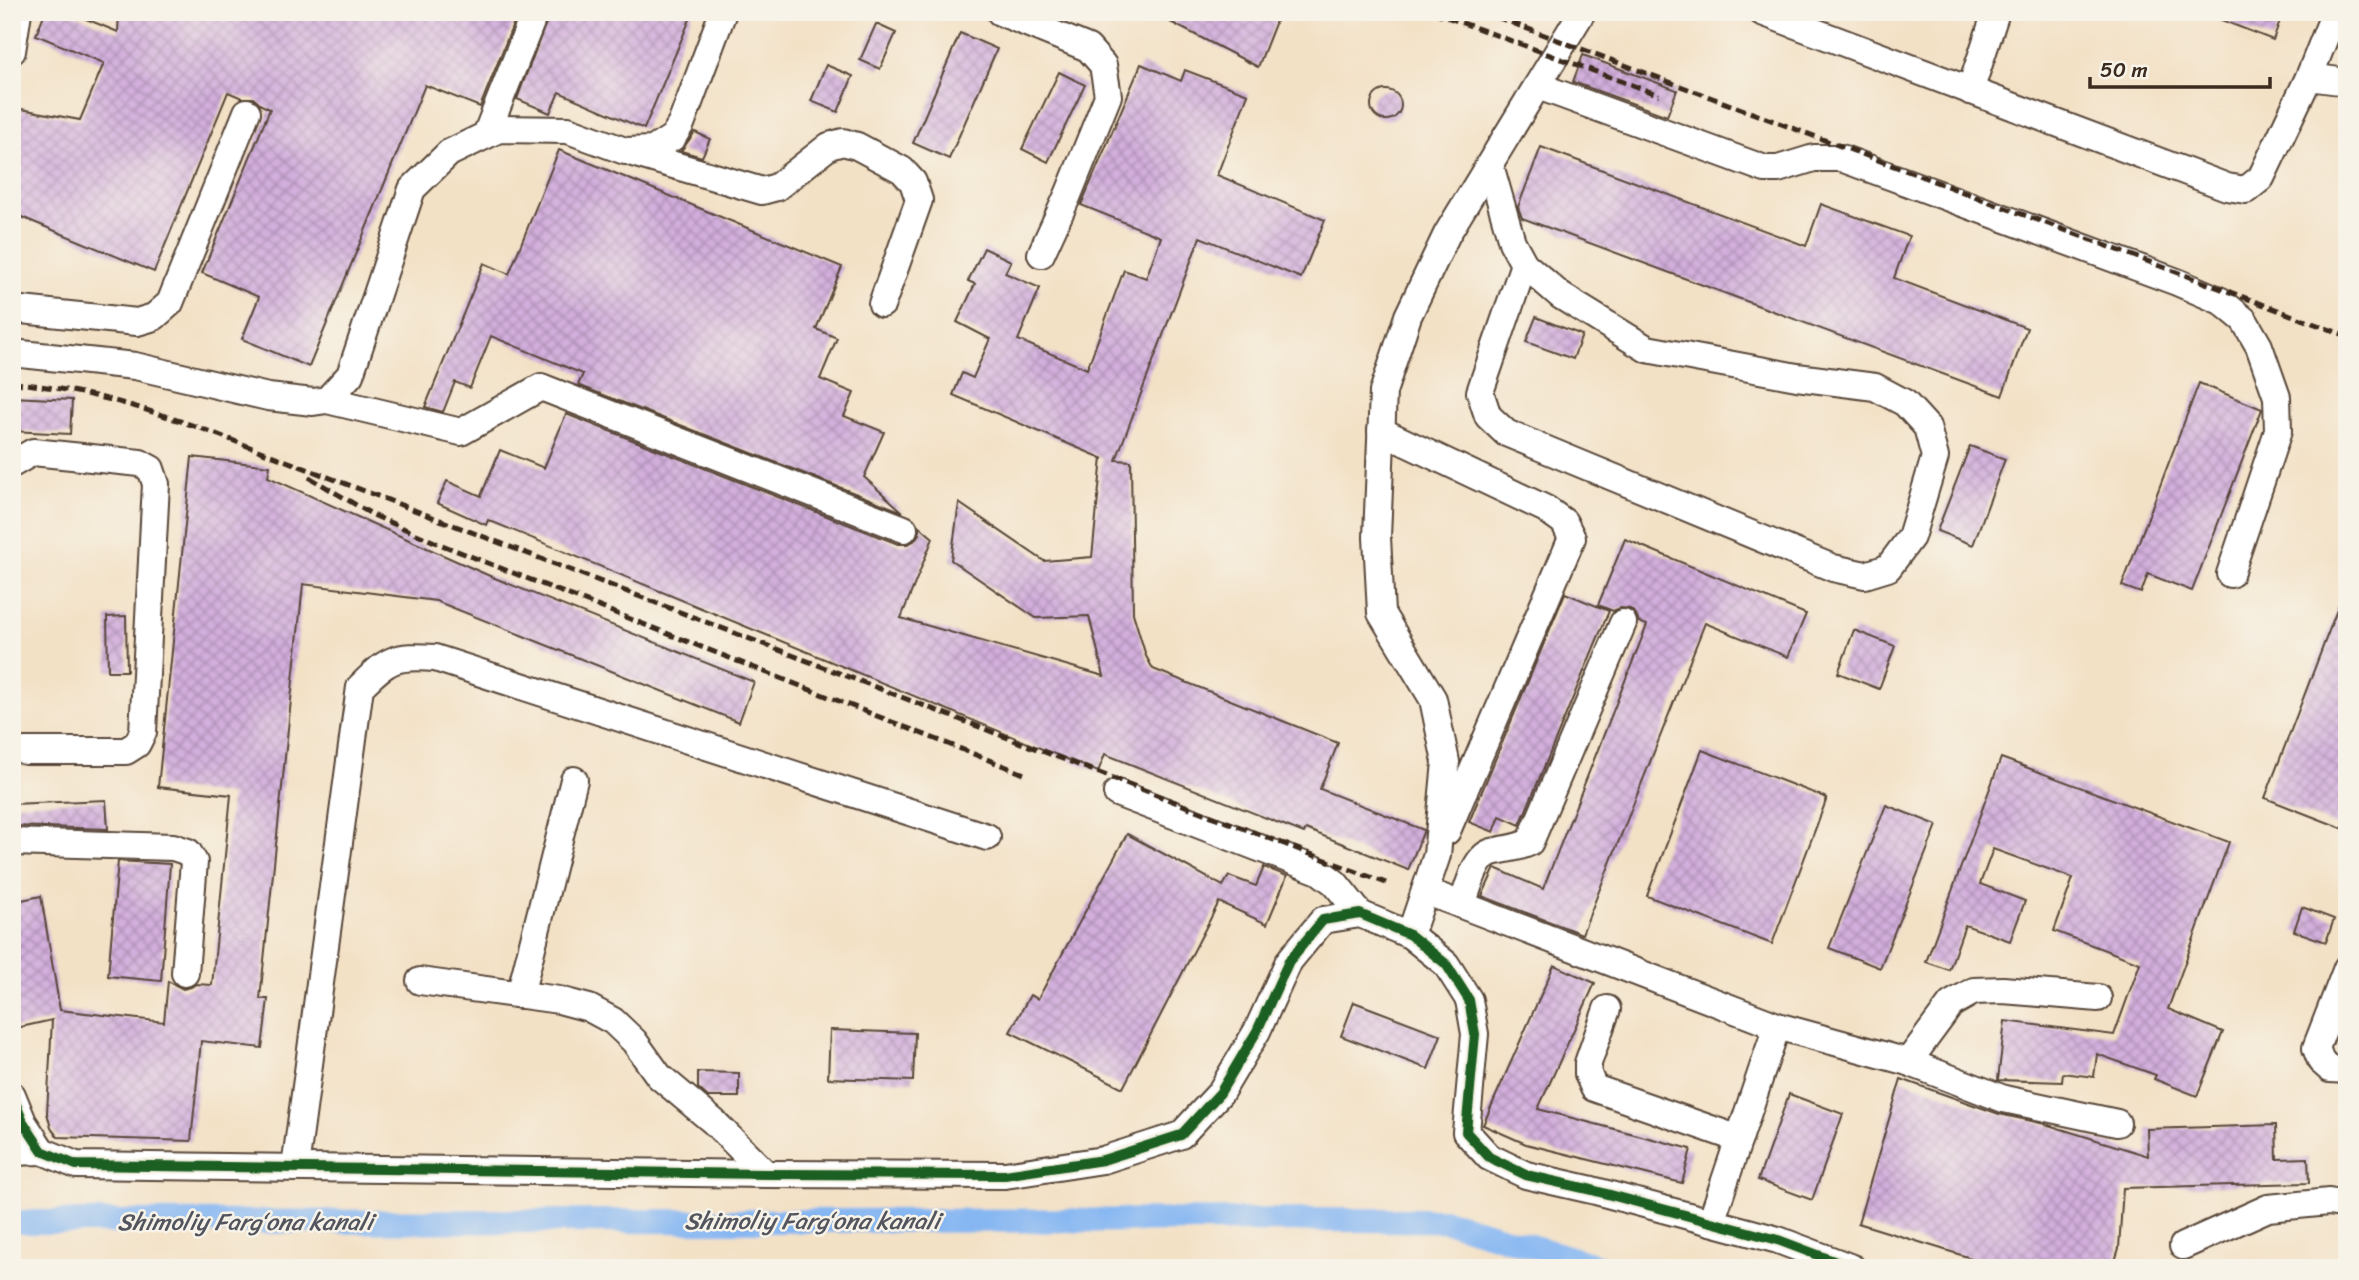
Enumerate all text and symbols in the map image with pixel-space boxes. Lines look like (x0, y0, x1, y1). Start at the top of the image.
scale bar (2090, 46, 2270, 90)
text: 50 m (2100, 51, 2148, 89)
water label: Shimoliy Fargʻona kanali (684, 1200, 944, 1242)
water label: Shimoliy Fargʻona kanali (117, 1201, 377, 1243)

